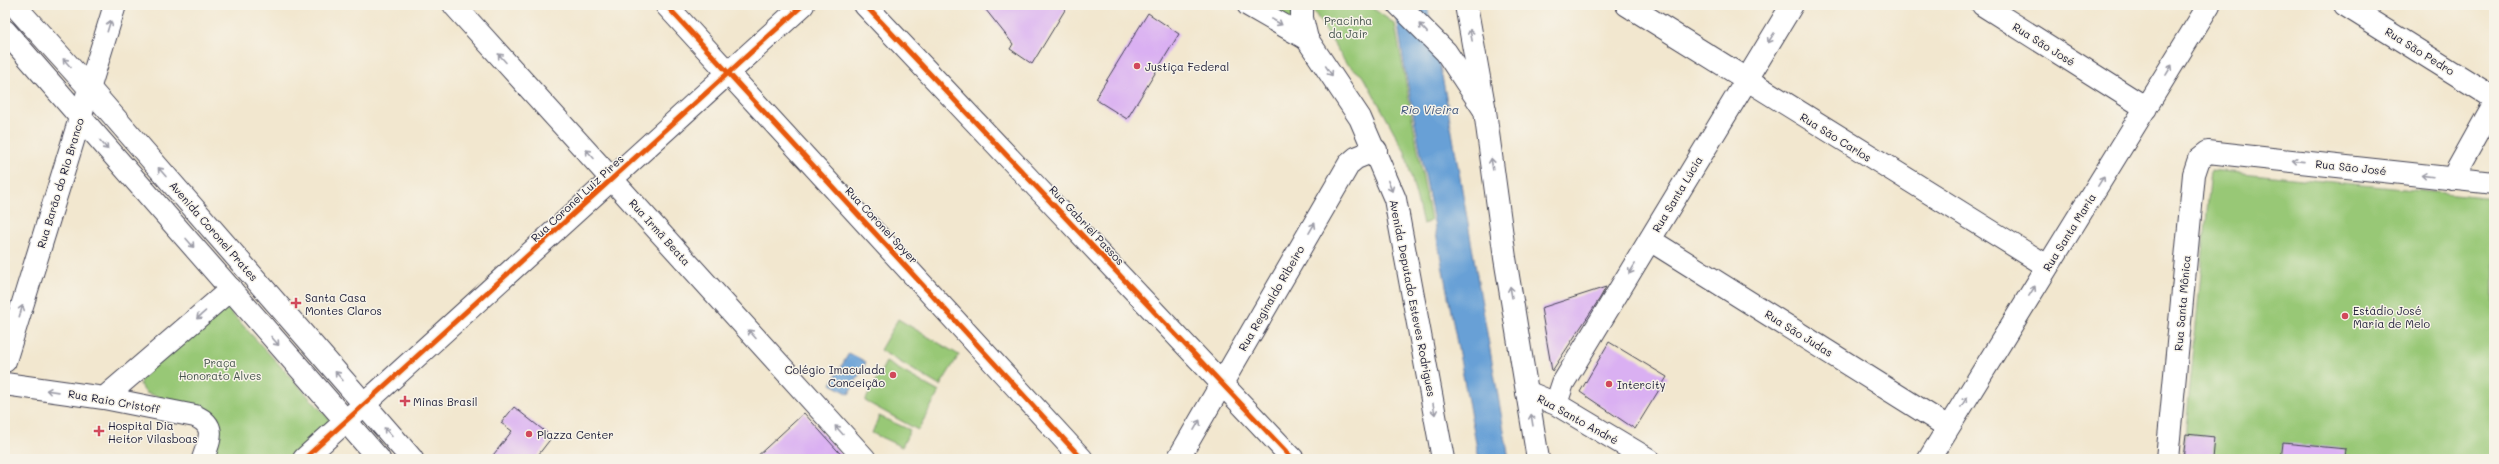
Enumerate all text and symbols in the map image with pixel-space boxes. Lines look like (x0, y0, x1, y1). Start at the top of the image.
park label: Pracinha da Jair (1324, 13, 1372, 41)
one-way arrow (1271, 19, 1283, 26)
street label: Rua São José (2010, 19, 2078, 69)
one-way arrow (106, 20, 113, 33)
one-way arrow (1419, 23, 1428, 33)
street label: Rua São Pedro (2382, 24, 2458, 79)
one-way arrow (1467, 29, 1475, 42)
one-way arrow (1767, 32, 1775, 44)
one-way arrow (497, 53, 507, 63)
one-way arrow (63, 59, 72, 69)
place label: Justiça Federal (1145, 59, 1229, 74)
marker: Justiça Federal (1132, 61, 1142, 71)
one-way arrow (2166, 64, 2174, 76)
one-way arrow (1325, 66, 1333, 77)
water label: Rio Vieira (1401, 101, 1459, 117)
street label: Rua São Carlos (1798, 109, 1874, 165)
street label: Rua Barão do Rio Branco (33, 116, 87, 250)
one-way arrow (99, 140, 108, 150)
one-way arrow (585, 149, 594, 159)
street label: Rua Coronel Luiz Pires (527, 151, 627, 245)
street label: Rua Santa Lúcia (1648, 153, 1706, 235)
street label: Rua São José (2315, 156, 2387, 178)
one-way arrow (1489, 157, 1496, 170)
one-way arrow (2292, 157, 2305, 165)
one-way arrow (158, 167, 167, 177)
one-way arrow (2421, 172, 2434, 180)
one-way arrow (2097, 175, 2105, 187)
street label: Avenida Coronel Prates (166, 178, 262, 284)
one-way arrow (1387, 179, 1394, 191)
street label: Rua Gabriel Passos (1046, 182, 1128, 268)
street label: Rua Coronel Spyer (842, 183, 922, 267)
street label: Rua Santa Maria (2039, 190, 2099, 274)
street label: Rua Irmã Beata (626, 195, 694, 269)
street label: Avenida Deputado Esteves Rodrigues (1386, 198, 1440, 398)
one-way arrow (1308, 222, 1316, 234)
one-way arrow (185, 238, 194, 248)
street label: Rua Reginaldo Ribeiro (1235, 242, 1308, 353)
street label: Rua Santa Mônica (2170, 254, 2194, 351)
one-way arrow (1628, 263, 1636, 274)
one-way arrow (2028, 285, 2036, 297)
one-way arrow (1507, 286, 1515, 299)
place label: Santa Casa Montes Claros (305, 290, 382, 318)
marker: Santa Casa Montes Claros (290, 297, 302, 309)
place label: Estádio José Maria de Melo (2353, 303, 2431, 331)
one-way arrow (18, 304, 25, 317)
street label: Rua São Judas (1762, 306, 1836, 360)
one-way arrow (196, 310, 206, 319)
marker: Estádio José Maria de Melo (2340, 311, 2350, 321)
one-way arrow (748, 329, 757, 339)
one-way arrow (271, 335, 280, 346)
park label: Praça Honorato Alves (179, 355, 261, 383)
place label: Colégio Imaculada Conceição (785, 362, 885, 390)
marker: Colégio Imaculada Conceição (888, 370, 898, 380)
one-way arrow (334, 371, 343, 381)
place label: Intercity (1617, 377, 1666, 392)
marker: Intercity (1604, 379, 1614, 389)
street label: Rua Raio Cristoff (67, 386, 162, 417)
one-way arrow (46, 387, 59, 395)
street label: Rua Santo André (1535, 391, 1621, 448)
place label: Minas Brasil (413, 394, 478, 409)
marker: Minas Brasil (400, 396, 410, 406)
one-way arrow (1960, 396, 1968, 408)
one-way arrow (1430, 402, 1438, 415)
one-way arrow (1528, 414, 1536, 427)
place label: Hospital Dia Heitor Vilasboas (108, 418, 198, 446)
one-way arrow (1194, 419, 1202, 431)
marker: Hospital Dia Heitor Vilasboas (93, 425, 105, 437)
one-way arrow (834, 425, 844, 435)
one-way arrow (384, 427, 393, 437)
place label: Plazza Center (537, 427, 614, 442)
marker: Plazza Center (524, 429, 534, 439)

